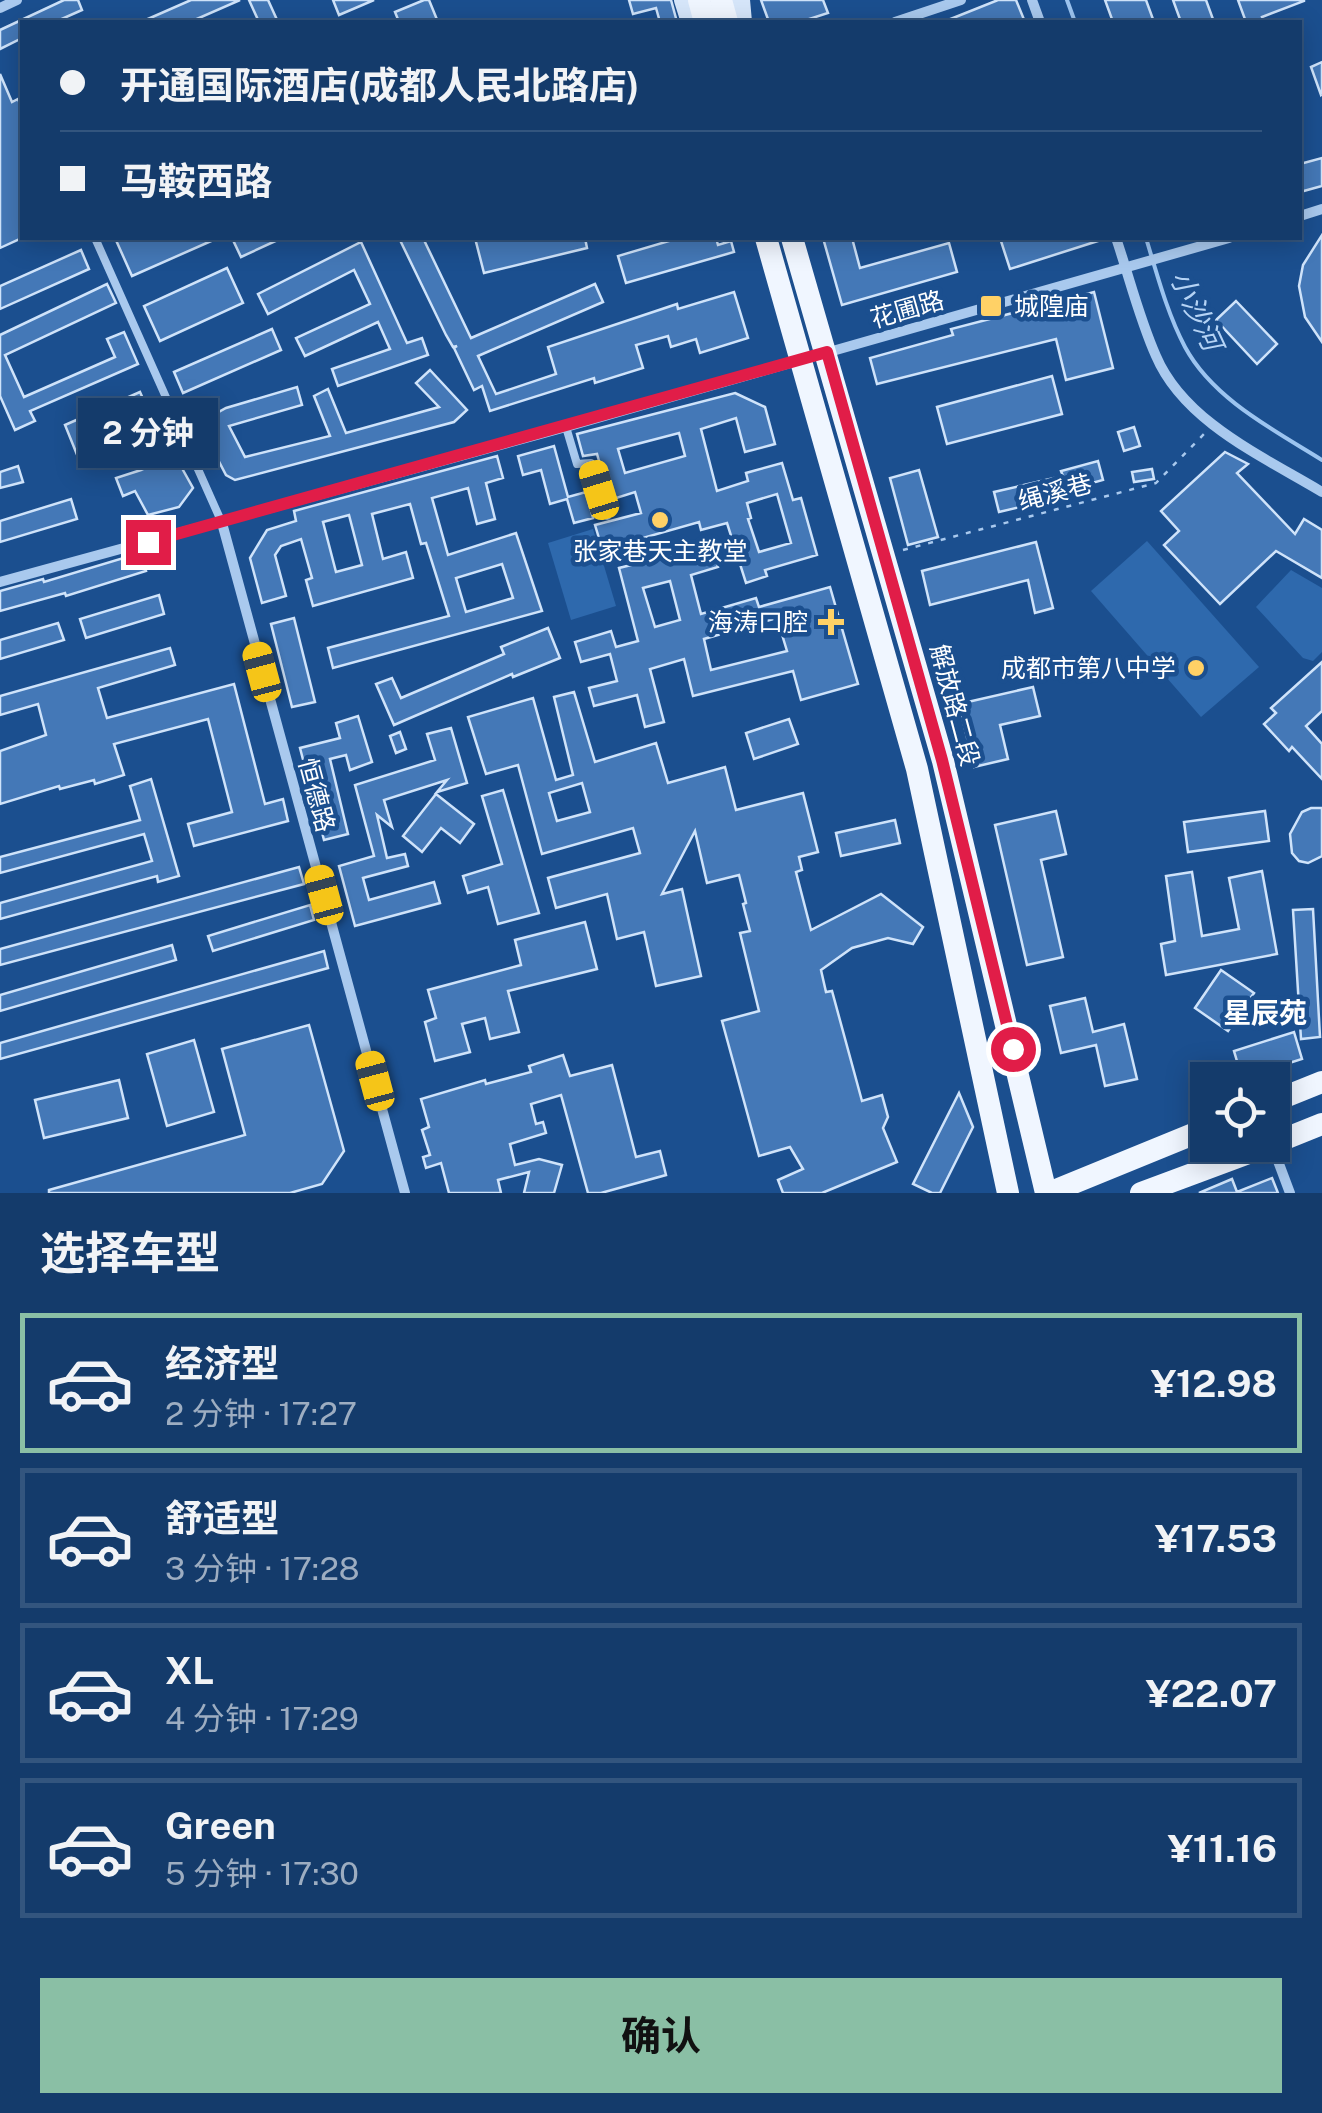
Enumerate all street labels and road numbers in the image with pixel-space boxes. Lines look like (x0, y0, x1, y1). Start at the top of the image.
street label: 花圃路 (867, 284, 947, 334)
street label: 绳溪巷 (1015, 468, 1095, 516)
street label: 解放路二段 (924, 641, 986, 769)
street label: 恒德路 (293, 755, 341, 835)

